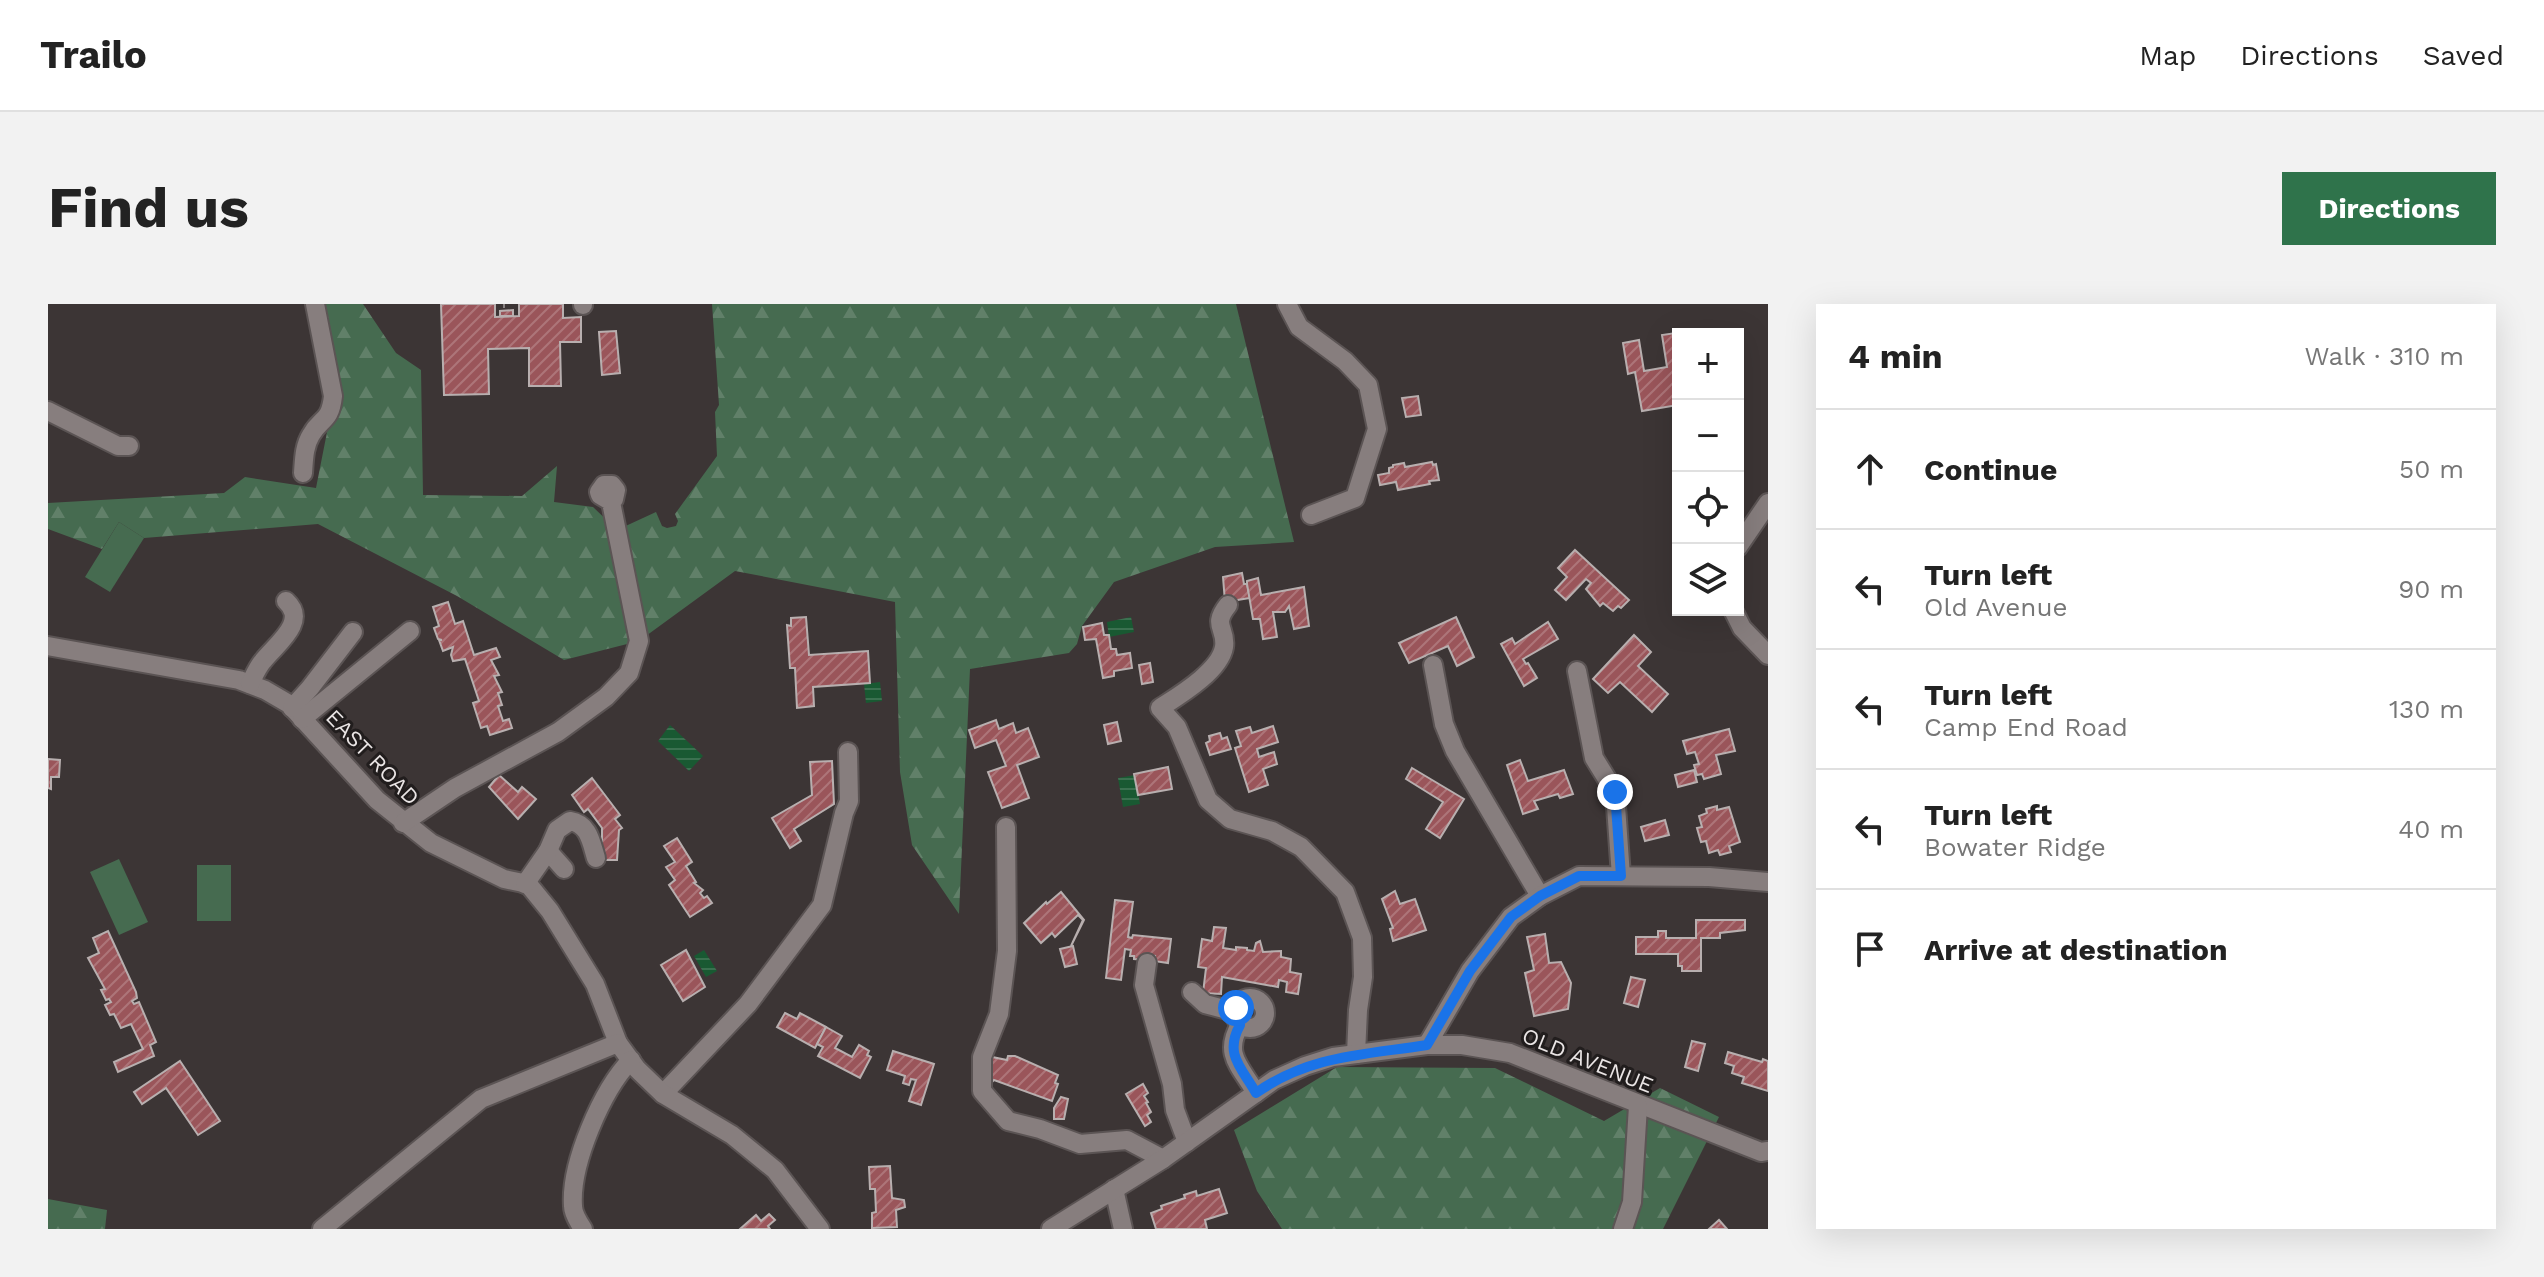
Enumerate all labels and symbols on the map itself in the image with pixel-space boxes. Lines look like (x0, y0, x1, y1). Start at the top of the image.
street label: EAST ROAD (321, 704, 424, 810)
route end (1597, 774, 1633, 810)
route start (1218, 990, 1254, 1026)
street label: OLD AVENUE (1519, 1023, 1657, 1098)

